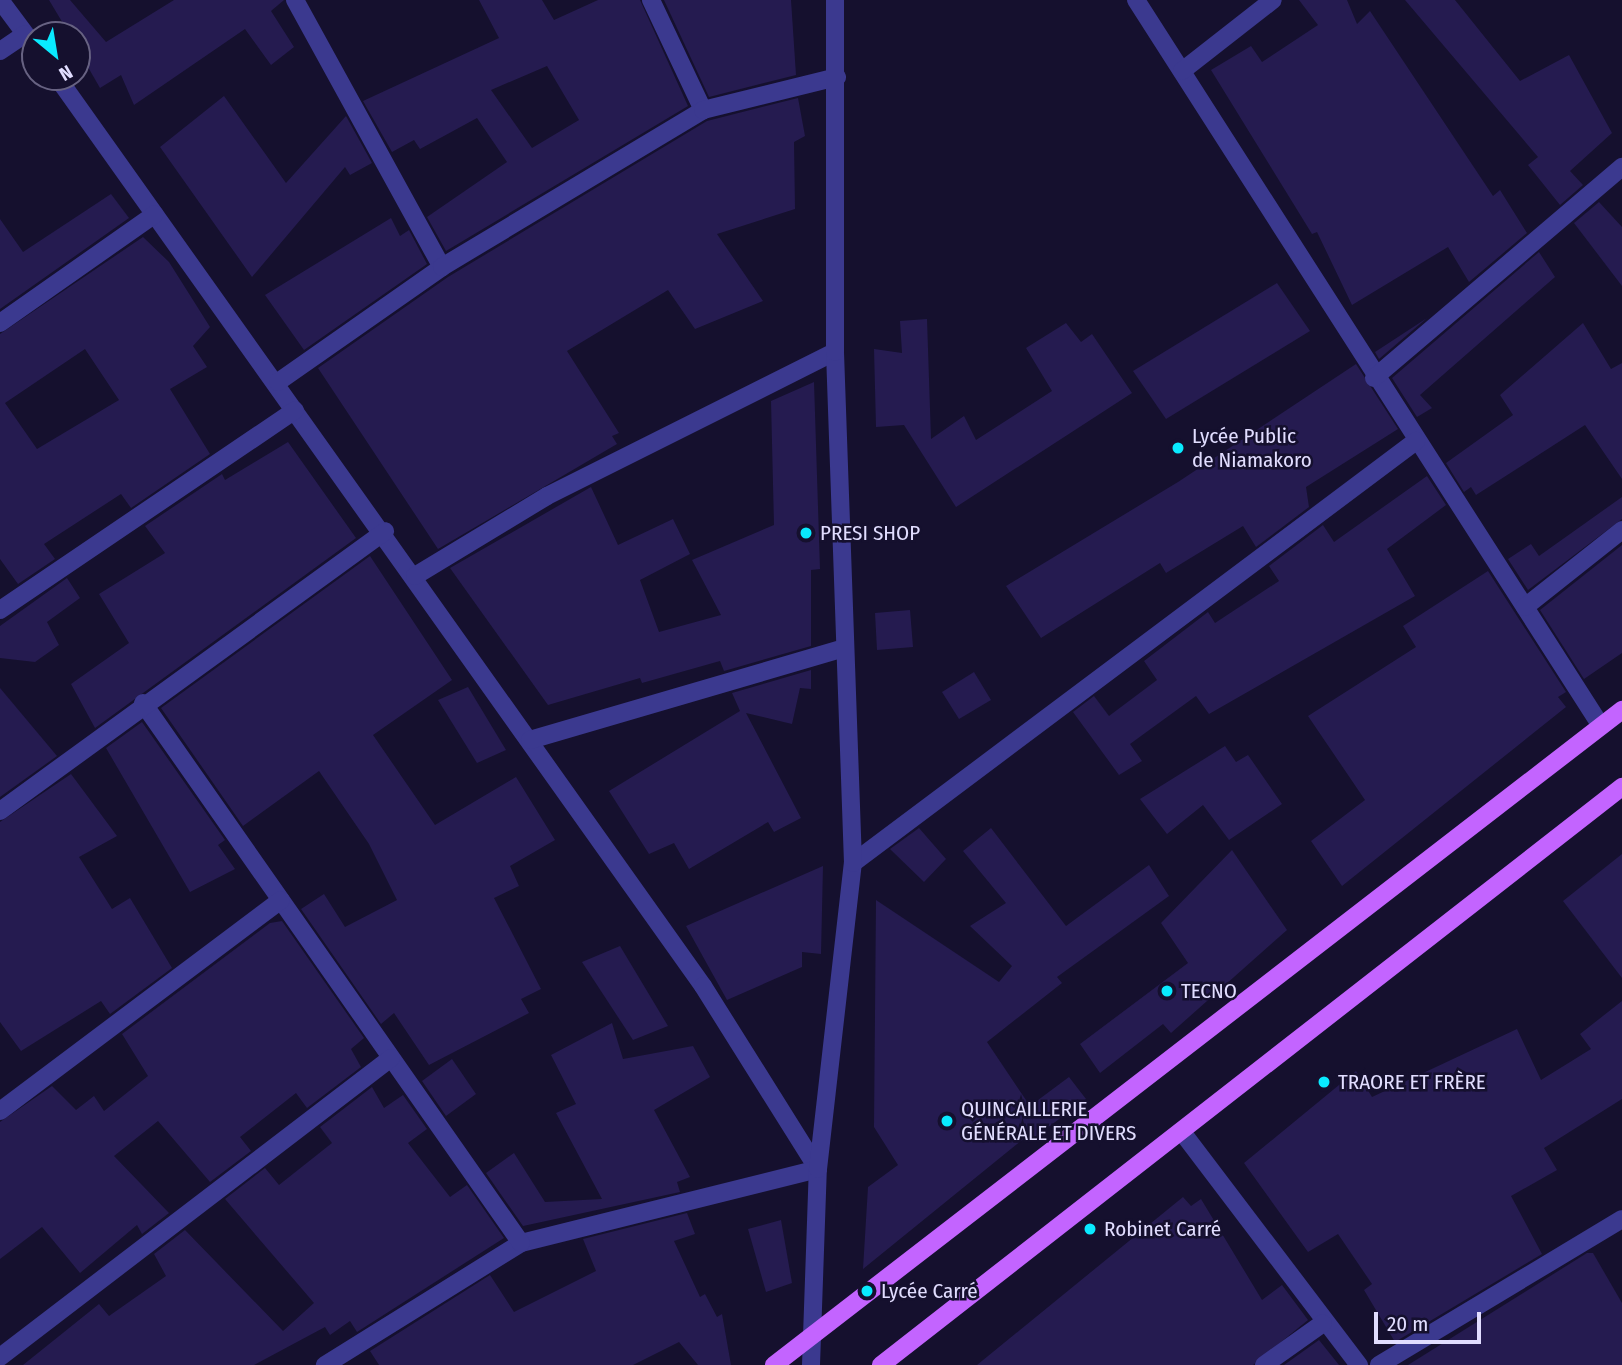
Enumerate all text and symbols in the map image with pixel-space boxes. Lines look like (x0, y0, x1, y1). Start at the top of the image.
north arrow (21, 21, 91, 91)
text: N (55, 60, 76, 86)
place label: Lycée Public de Niamakoro (1192, 423, 1312, 473)
marker: Lycée Public de Niamakoro (1170, 440, 1186, 456)
place label: PRESI SHOP (820, 520, 920, 546)
marker: PRESI SHOP (798, 525, 814, 541)
place label: TECNO (1181, 978, 1237, 1004)
marker: TECNO (1159, 983, 1175, 999)
place label: TRAORE ET FRÈRE (1338, 1069, 1486, 1095)
marker: TRAORE ET FRÈRE (1316, 1074, 1332, 1090)
place label: QUINCAILLERIE GÉNÉRALE ET DIVERS (961, 1096, 1137, 1146)
marker: QUINCAILLERIE GÉNÉRALE ET DIVERS (939, 1113, 955, 1129)
place label: Robinet Carré (1104, 1216, 1221, 1242)
marker: Robinet Carré (1082, 1221, 1098, 1237)
place label: Lycée Carré (881, 1278, 978, 1304)
marker: Lycée Carré (859, 1283, 875, 1299)
scale bar (1377, 1298, 1484, 1342)
text: 20 m (1387, 1311, 1428, 1337)

